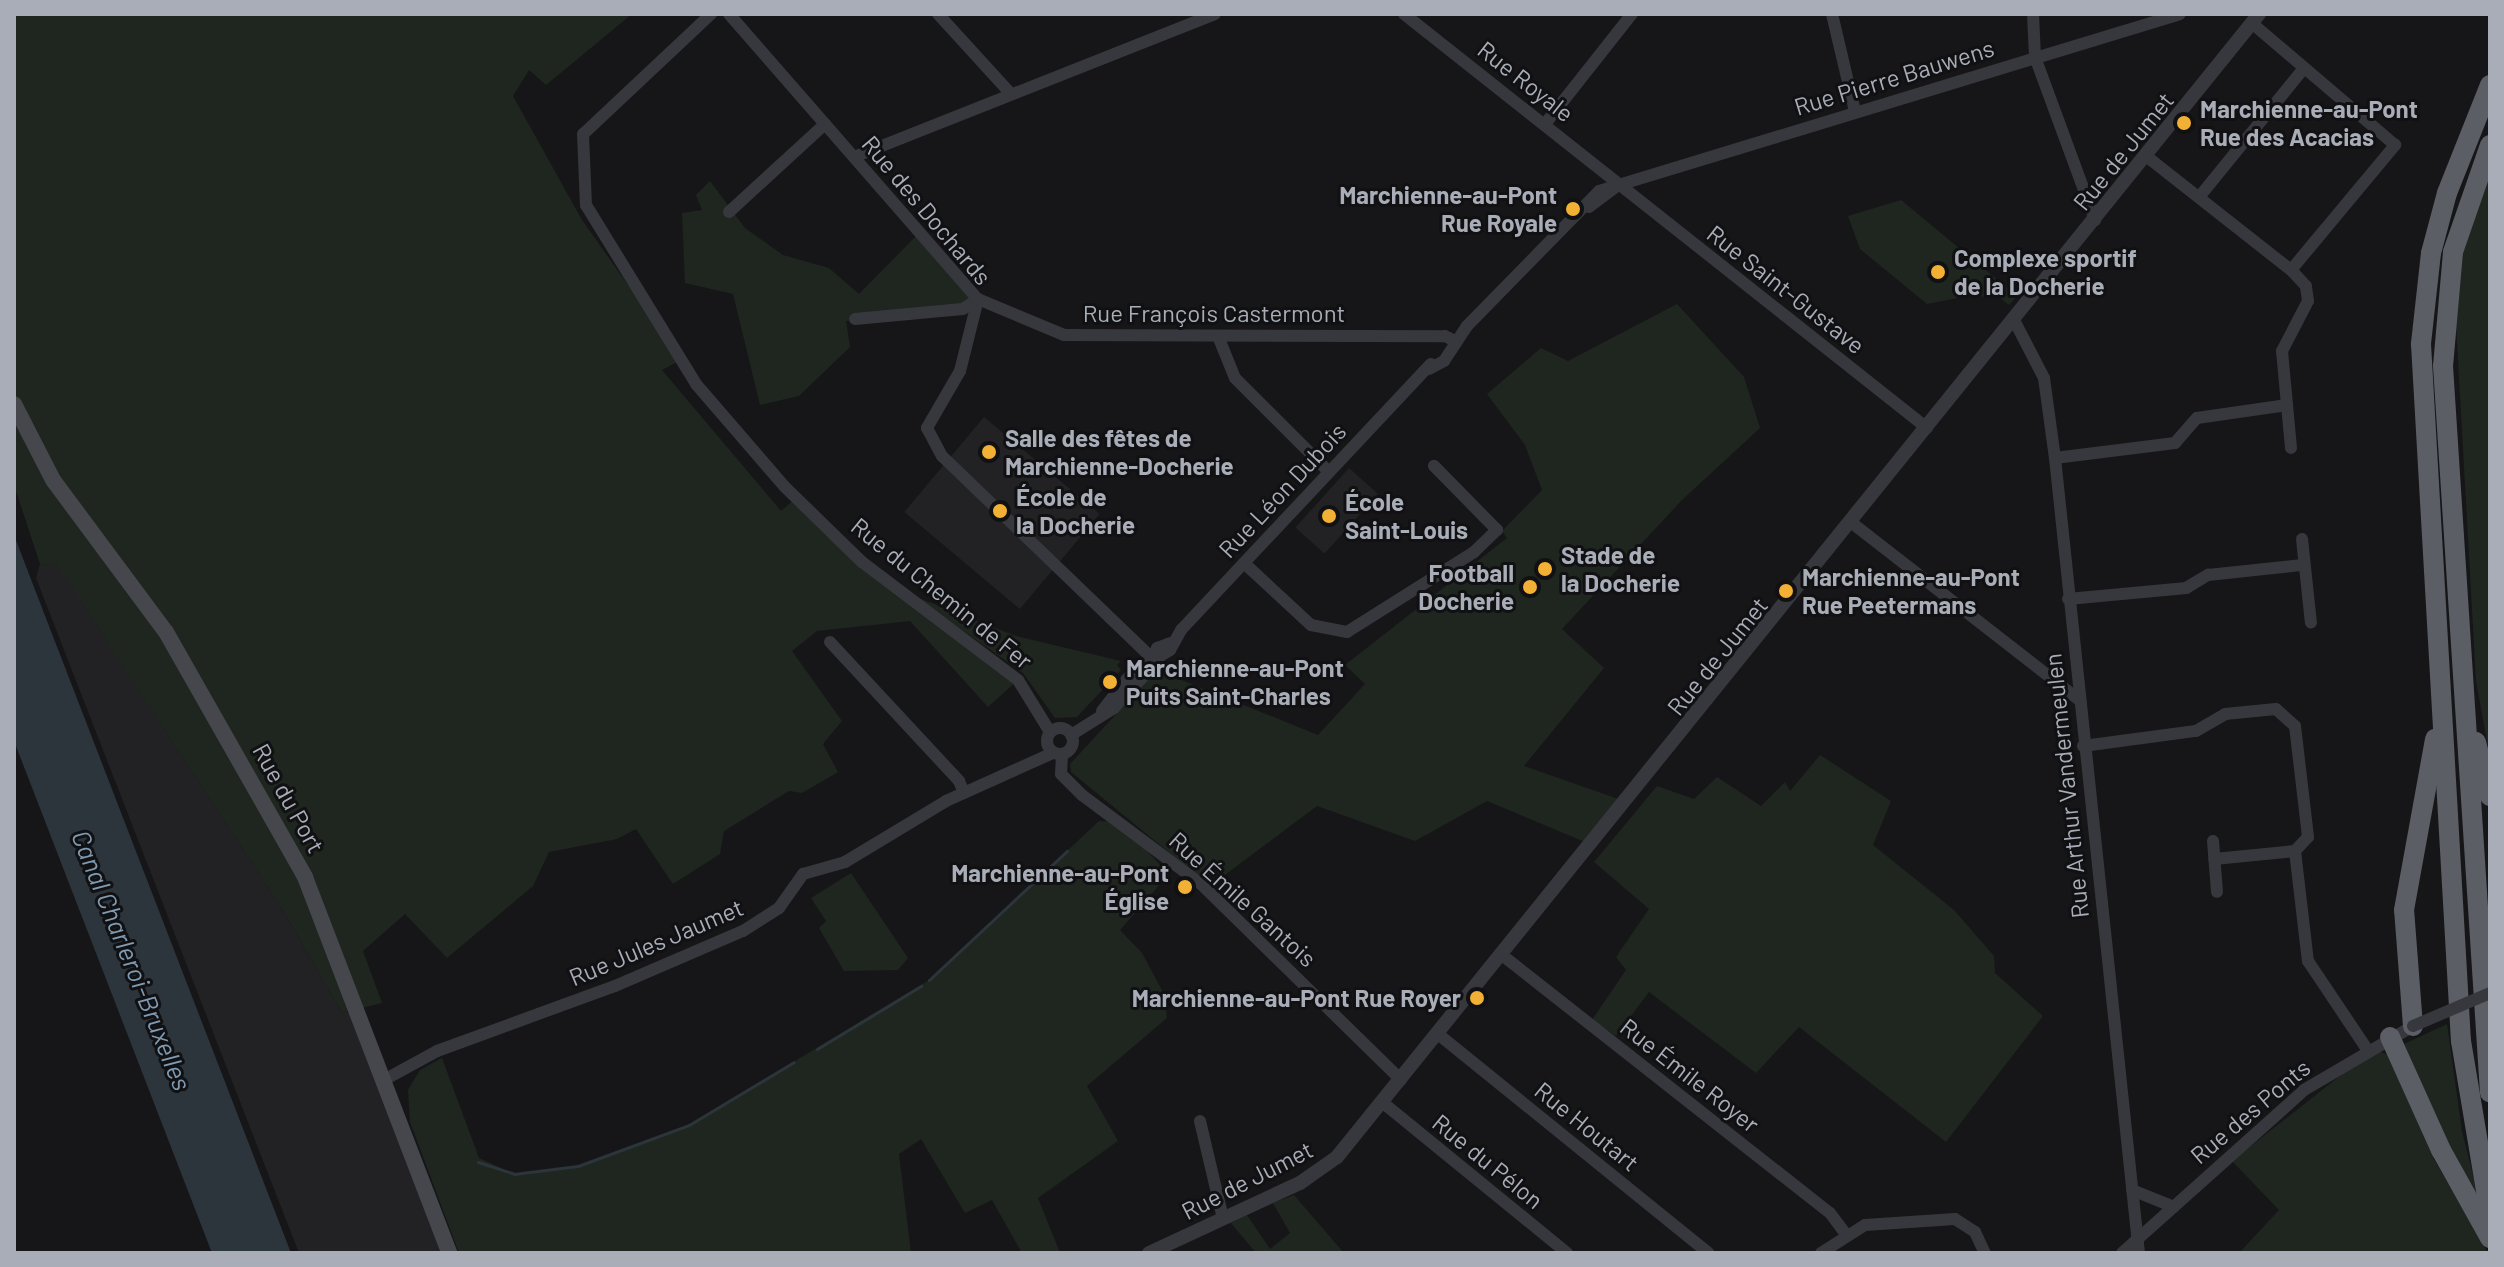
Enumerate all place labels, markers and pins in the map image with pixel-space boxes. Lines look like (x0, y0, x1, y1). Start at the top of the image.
place label: Marchienne-au-Pont Rue des Acacias (2200, 95, 2418, 151)
marker: Marchienne-au-Pont Rue des Acacias (2175, 114, 2193, 132)
place label: Marchienne-au-Pont Rue Royale (1339, 181, 1557, 237)
marker: Marchienne-au-Pont Rue Royale (1564, 200, 1582, 218)
place label: Complexe sportif de la Docherie (1954, 244, 2137, 300)
marker: Complexe sportif de la Docherie (1929, 263, 1947, 281)
place label: Salle des fêtes de Marchienne-Docherie (1005, 424, 1234, 480)
marker: Salle des fêtes de Marchienne-Docherie (980, 443, 998, 461)
place label: École de la Docherie (1016, 483, 1135, 539)
place label: École Saint-Louis (1345, 488, 1468, 544)
marker: École de la Docherie (991, 502, 1009, 520)
marker: École Saint-Louis (1320, 507, 1338, 525)
place label: Stade de la Docherie (1561, 541, 1680, 597)
place label: Football Docherie (1418, 559, 1514, 615)
marker: Stade de la Docherie (1536, 560, 1554, 578)
place label: Marchienne-au-Pont Rue Peetermans (1802, 563, 2020, 619)
marker: Football Docherie (1521, 578, 1539, 596)
marker: Marchienne-au-Pont Rue Peetermans (1777, 582, 1795, 600)
place label: Marchienne-au-Pont Puits Saint-Charles (1126, 654, 1344, 710)
marker: Marchienne-au-Pont Puits Saint-Charles (1101, 673, 1119, 691)
place label: Marchienne-au-Pont Église (951, 859, 1169, 915)
marker: Marchienne-au-Pont Église (1176, 878, 1194, 896)
place label: Marchienne-au-Pont Rue Royer (1132, 984, 1461, 1012)
marker: Marchienne-au-Pont Rue Royer (1468, 989, 1486, 1007)

